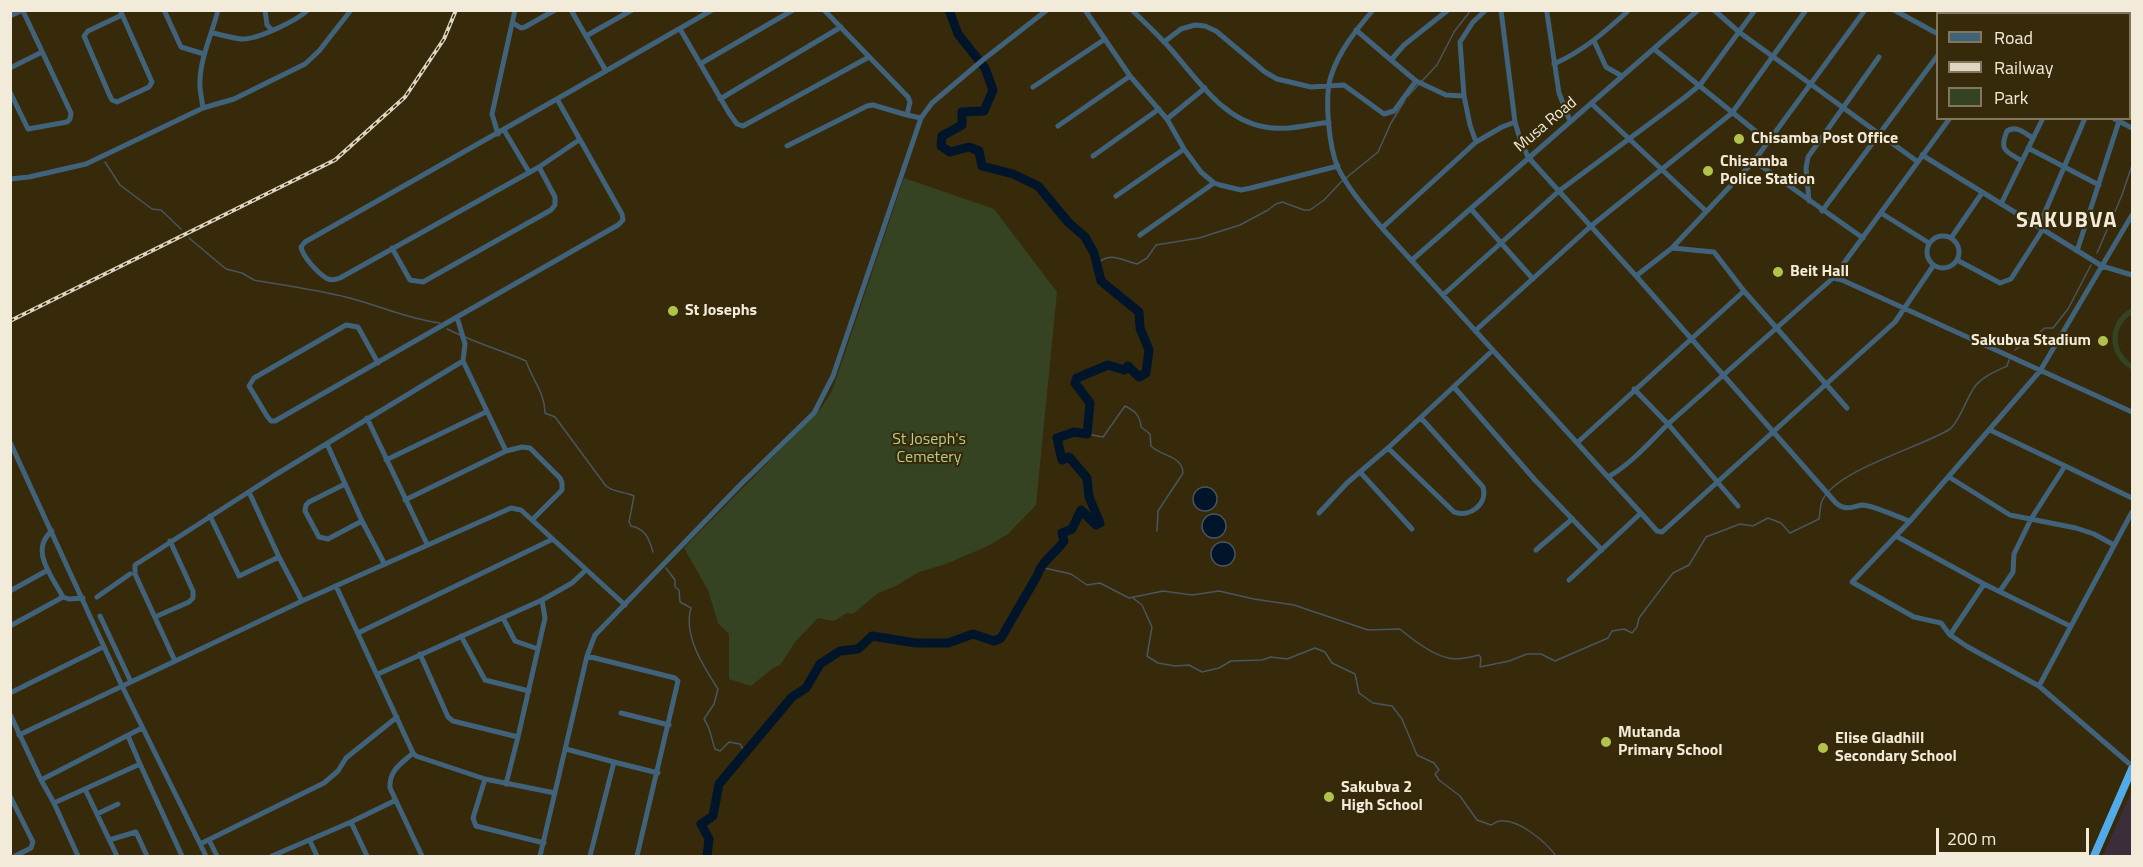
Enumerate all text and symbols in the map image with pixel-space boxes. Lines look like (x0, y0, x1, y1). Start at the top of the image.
legend (1936, 12, 2131, 120)
text: Road (1994, 24, 2033, 51)
text: Railway (1994, 54, 2053, 81)
text: Park (1994, 84, 2028, 111)
street label: Musa Road (1511, 93, 1581, 157)
place label: Chisamba Post Office (1751, 129, 1898, 149)
marker: Chisamba Post Office (1732, 132, 1746, 146)
place label: Chisamba Police Station (1720, 152, 1815, 190)
marker: Chisamba Police Station (1701, 164, 1715, 178)
district label: SAKUBVA (2016, 209, 2118, 235)
place label: Beit Hall (1790, 262, 1849, 282)
marker: Beit Hall (1771, 265, 1785, 279)
place label: St Josephs (685, 301, 757, 321)
marker: St Josephs (666, 304, 680, 318)
place label: Sakubva Stadium (1971, 331, 2091, 351)
marker: Sakubva Stadium (2096, 334, 2110, 348)
park label: St Joseph's Cemetery (892, 430, 966, 468)
place label: Mutanda Primary School (1618, 723, 1723, 761)
place label: Elise Gladhill Secondary School (1835, 729, 1957, 767)
marker: Mutanda Primary School (1599, 735, 1613, 749)
marker: Elise Gladhill Secondary School (1816, 741, 1830, 755)
place label: Sakubva 2 High School (1341, 778, 1423, 816)
marker: Sakubva 2 High School (1322, 790, 1336, 804)
scale bar (1939, 816, 2092, 854)
text: 200 m (1947, 825, 1996, 852)

